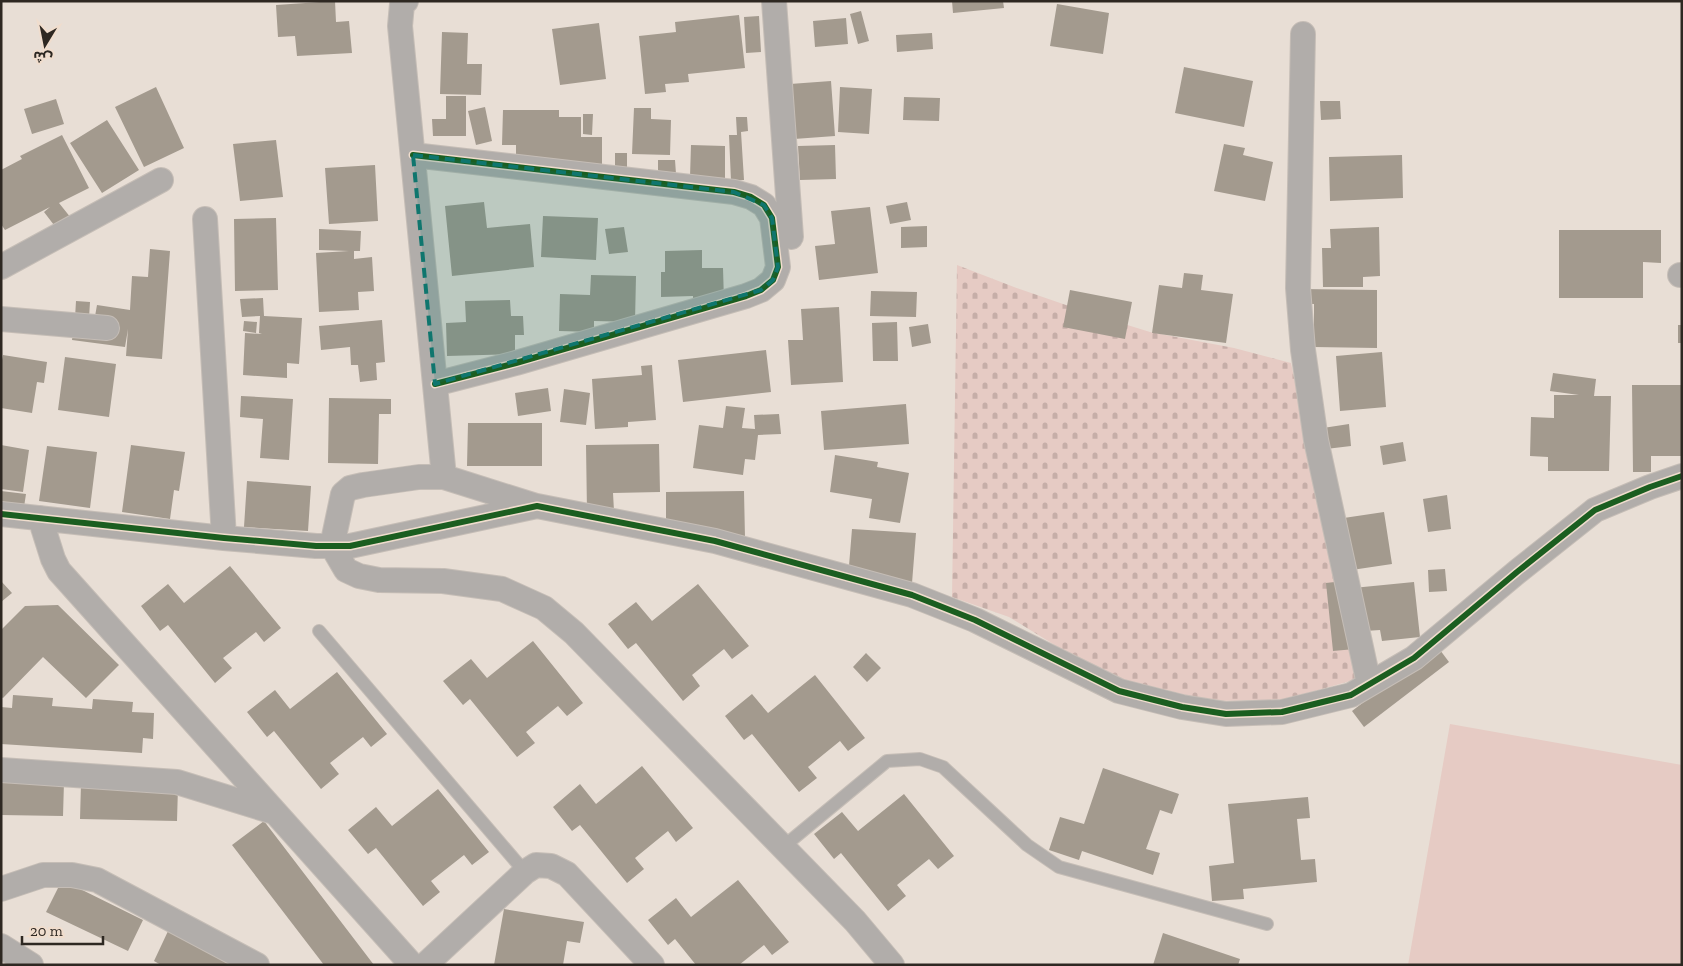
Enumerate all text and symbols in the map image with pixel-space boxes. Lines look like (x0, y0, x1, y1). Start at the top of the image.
north arrow (20, 20, 70, 70)
text: ش (32, 47, 54, 67)
scale bar (22, 914, 104, 946)
text: 20 m (30, 922, 63, 940)

